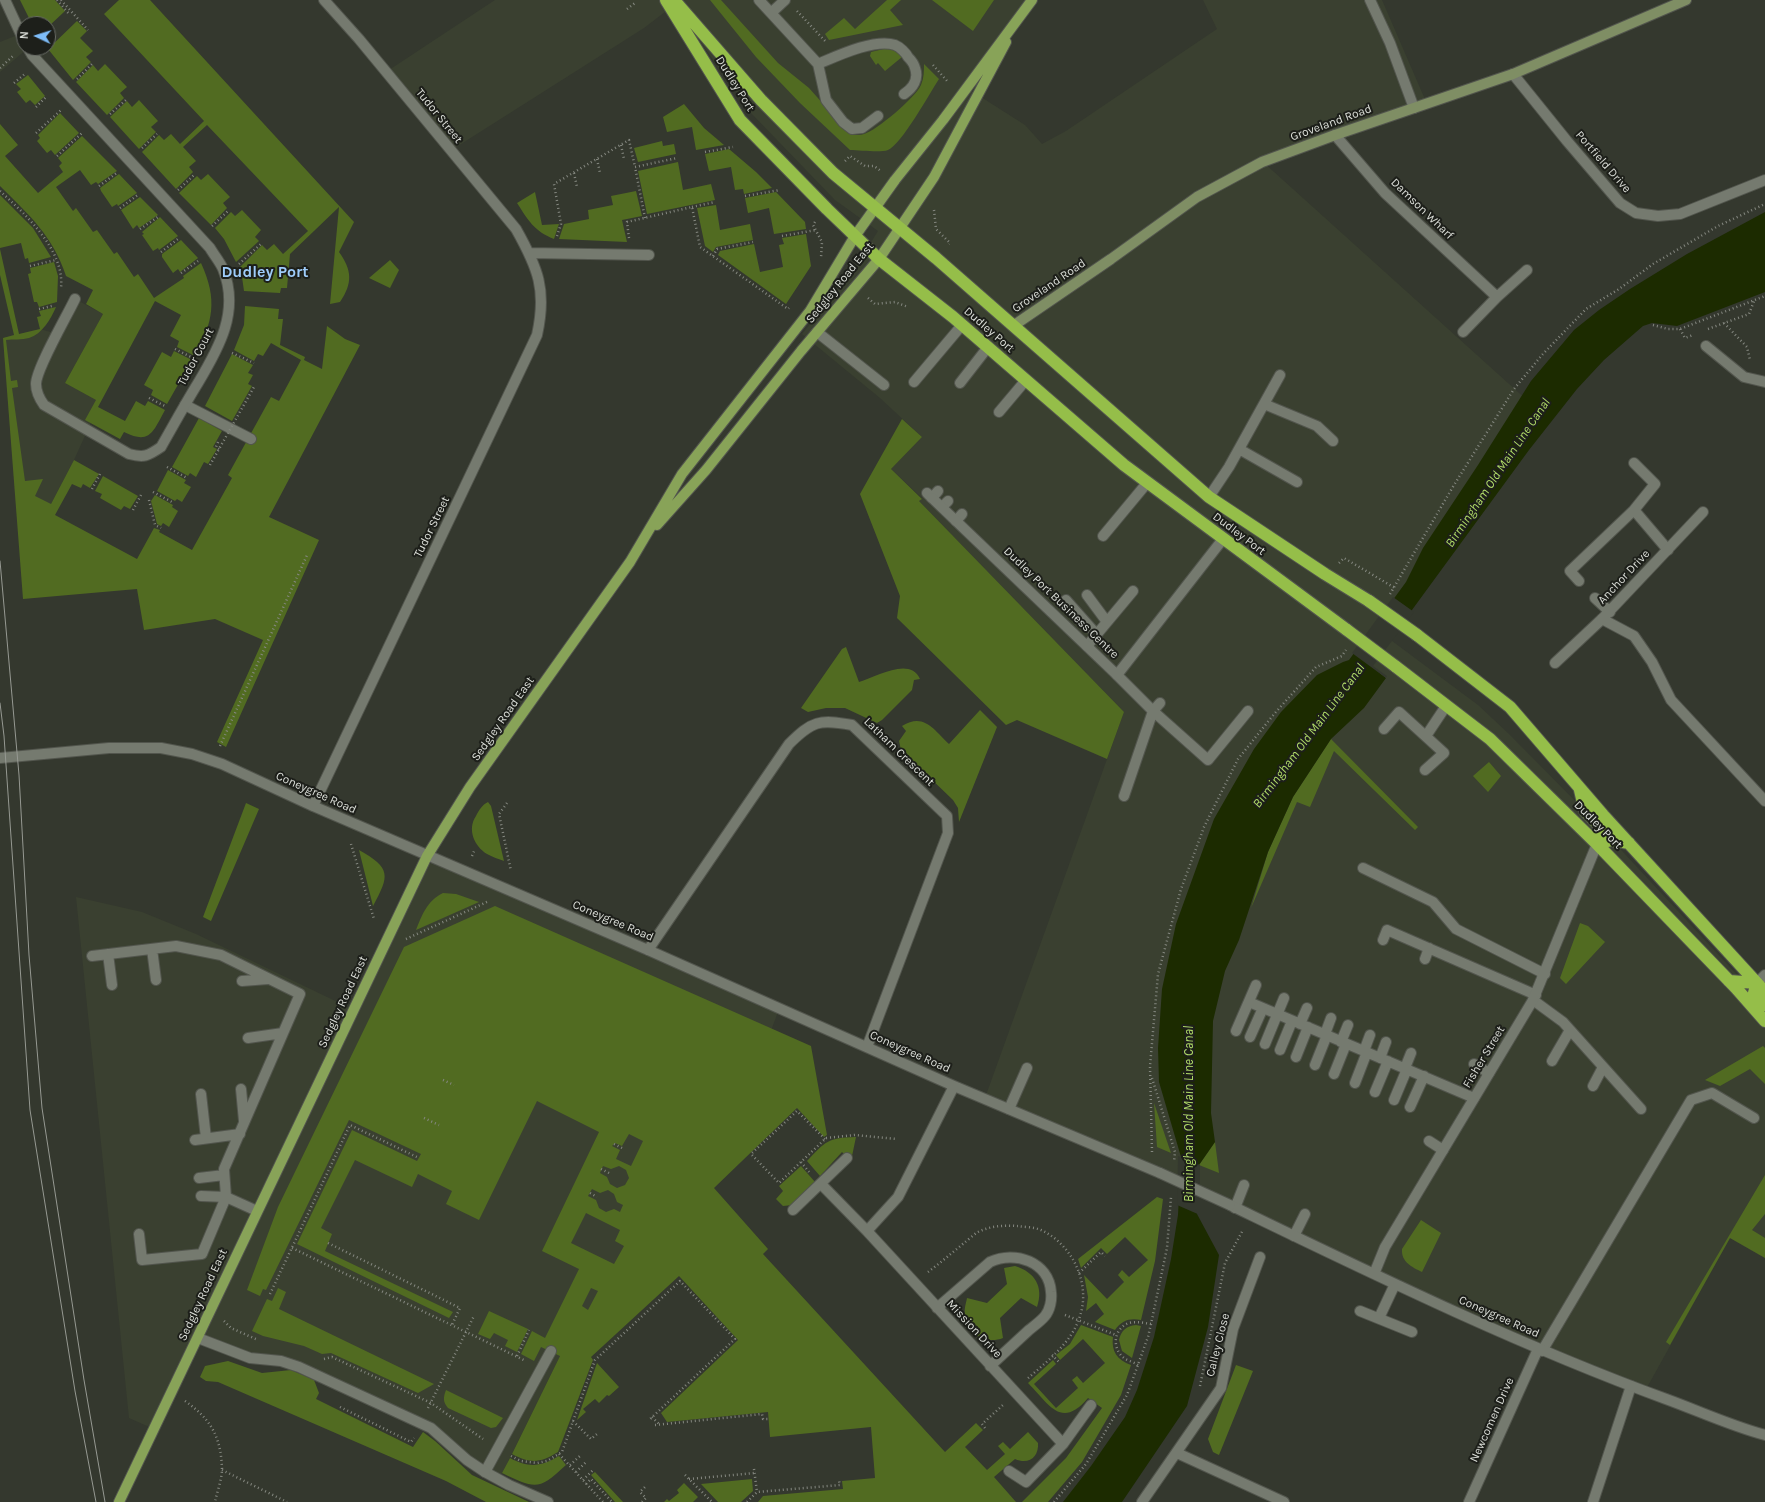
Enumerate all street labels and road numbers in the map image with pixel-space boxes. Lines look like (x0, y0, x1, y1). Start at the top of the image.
street label: Dudley Port (712, 54, 758, 114)
street label: Tudor Street (413, 86, 465, 146)
street label: Groveland Road (1288, 102, 1374, 144)
street label: Portfield Drive (1572, 128, 1634, 196)
street label: Damson Wharf (1388, 175, 1456, 243)
street label: Sedgley Road East (803, 240, 877, 326)
street label: Groveland Road (1009, 256, 1089, 316)
street label: Dudley Port (961, 304, 1017, 356)
street label: Tudor Court (175, 326, 217, 388)
street label: Tudor Street (411, 494, 453, 560)
street label: Dudley Port (1210, 510, 1268, 558)
street label: Dudley Port Business Centre (1000, 544, 1122, 662)
street label: Anchor Drive (1595, 547, 1653, 607)
street label: Sedgley Road East (468, 674, 538, 764)
street label: Latham Crescent (861, 715, 937, 789)
street label: Coneygree Road (273, 769, 359, 817)
street label: Dudley Port (1571, 798, 1625, 852)
street label: Coneygree Road (570, 897, 656, 945)
street label: Sedgley Road East (315, 954, 371, 1050)
street label: Fisher Street (1460, 1023, 1508, 1091)
street label: Coneygree Road (867, 1028, 953, 1076)
street label: Sedgley Road East (175, 1247, 231, 1343)
street label: Coneygree Road (1456, 1293, 1542, 1341)
street label: Mission Drive (943, 1297, 1005, 1361)
street label: Calley Close (1203, 1312, 1233, 1378)
street label: Newcomen Drive (1467, 1375, 1517, 1465)

